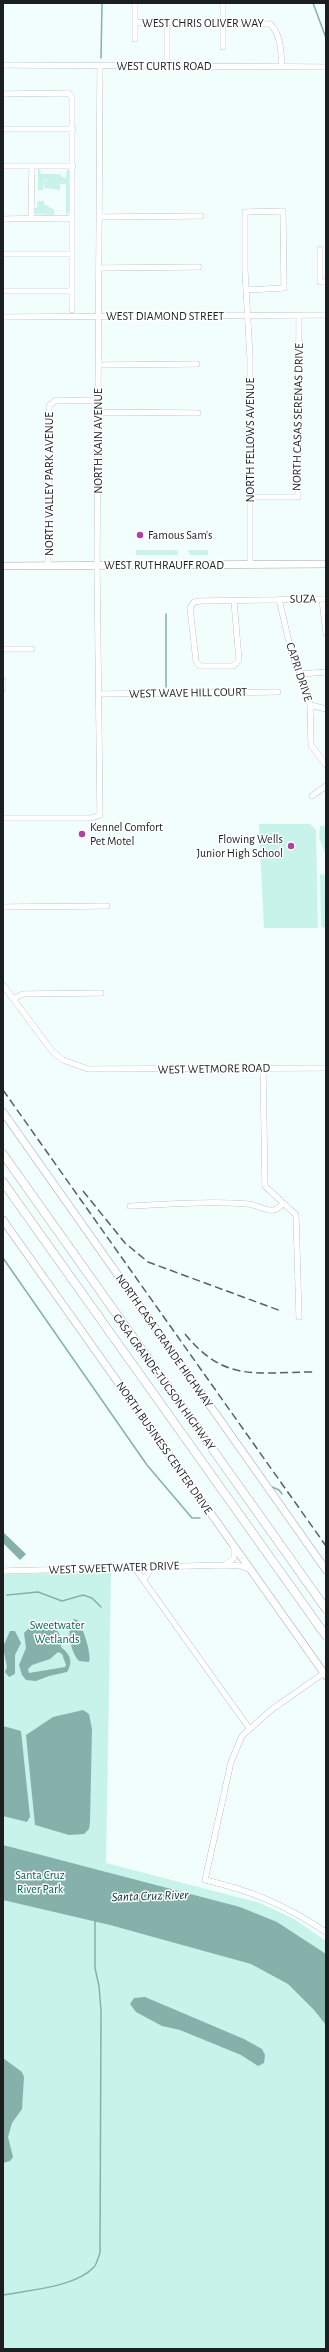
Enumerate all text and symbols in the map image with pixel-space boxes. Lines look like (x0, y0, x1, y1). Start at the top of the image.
street label: WEST CHRIS OLIVER WAY (142, 16, 264, 30)
street label: WEST CURTIS ROAD (116, 59, 212, 73)
street label: WEST DIAMOND STREET (106, 309, 224, 323)
street label: NORTH CASAS SERENAS DRIVE (290, 343, 306, 491)
street label: NORTH FELLOWS AVENUE (243, 378, 257, 502)
street label: NORTH KAIN AVENUE (91, 388, 105, 494)
street label: NORTH VALLEY PARK AVENUE (42, 412, 56, 556)
place label: Famous Sam's (148, 528, 212, 542)
marker: Famous Sam's (135, 530, 145, 540)
street label: WEST RUTHRAUFF ROAD (104, 558, 224, 572)
street label: SUZA (290, 592, 316, 606)
street label: CAPRI DRIVE (283, 641, 315, 703)
street label: WEST WAVE HILL COURT (129, 685, 247, 701)
place label: Kennel Comfort Pet Motel (90, 820, 163, 848)
marker: Kennel Comfort Pet Motel (77, 829, 87, 839)
place label: Flowing Wells Junior High School (196, 832, 283, 860)
marker: Flowing Wells Junior High School (286, 841, 296, 851)
street label: WEST WETMORE ROAD (158, 1061, 270, 1077)
street label: NORTH CASA GRANDE HIGHWAY (112, 1271, 216, 1411)
street label: CASA GRANDE-TUCSON HIGHWAY (110, 1311, 218, 1453)
street label: NORTH BUSINESS CENTER DRIVE (113, 1379, 215, 1517)
street label: WEST SWEETWATER DRIVE (48, 1559, 180, 1577)
park label: Sweetwater Wetlands (30, 1618, 84, 1646)
park label: Santa Cruz River Park (15, 1868, 65, 1896)
water label: Santa Cruz River (111, 1887, 189, 1905)

